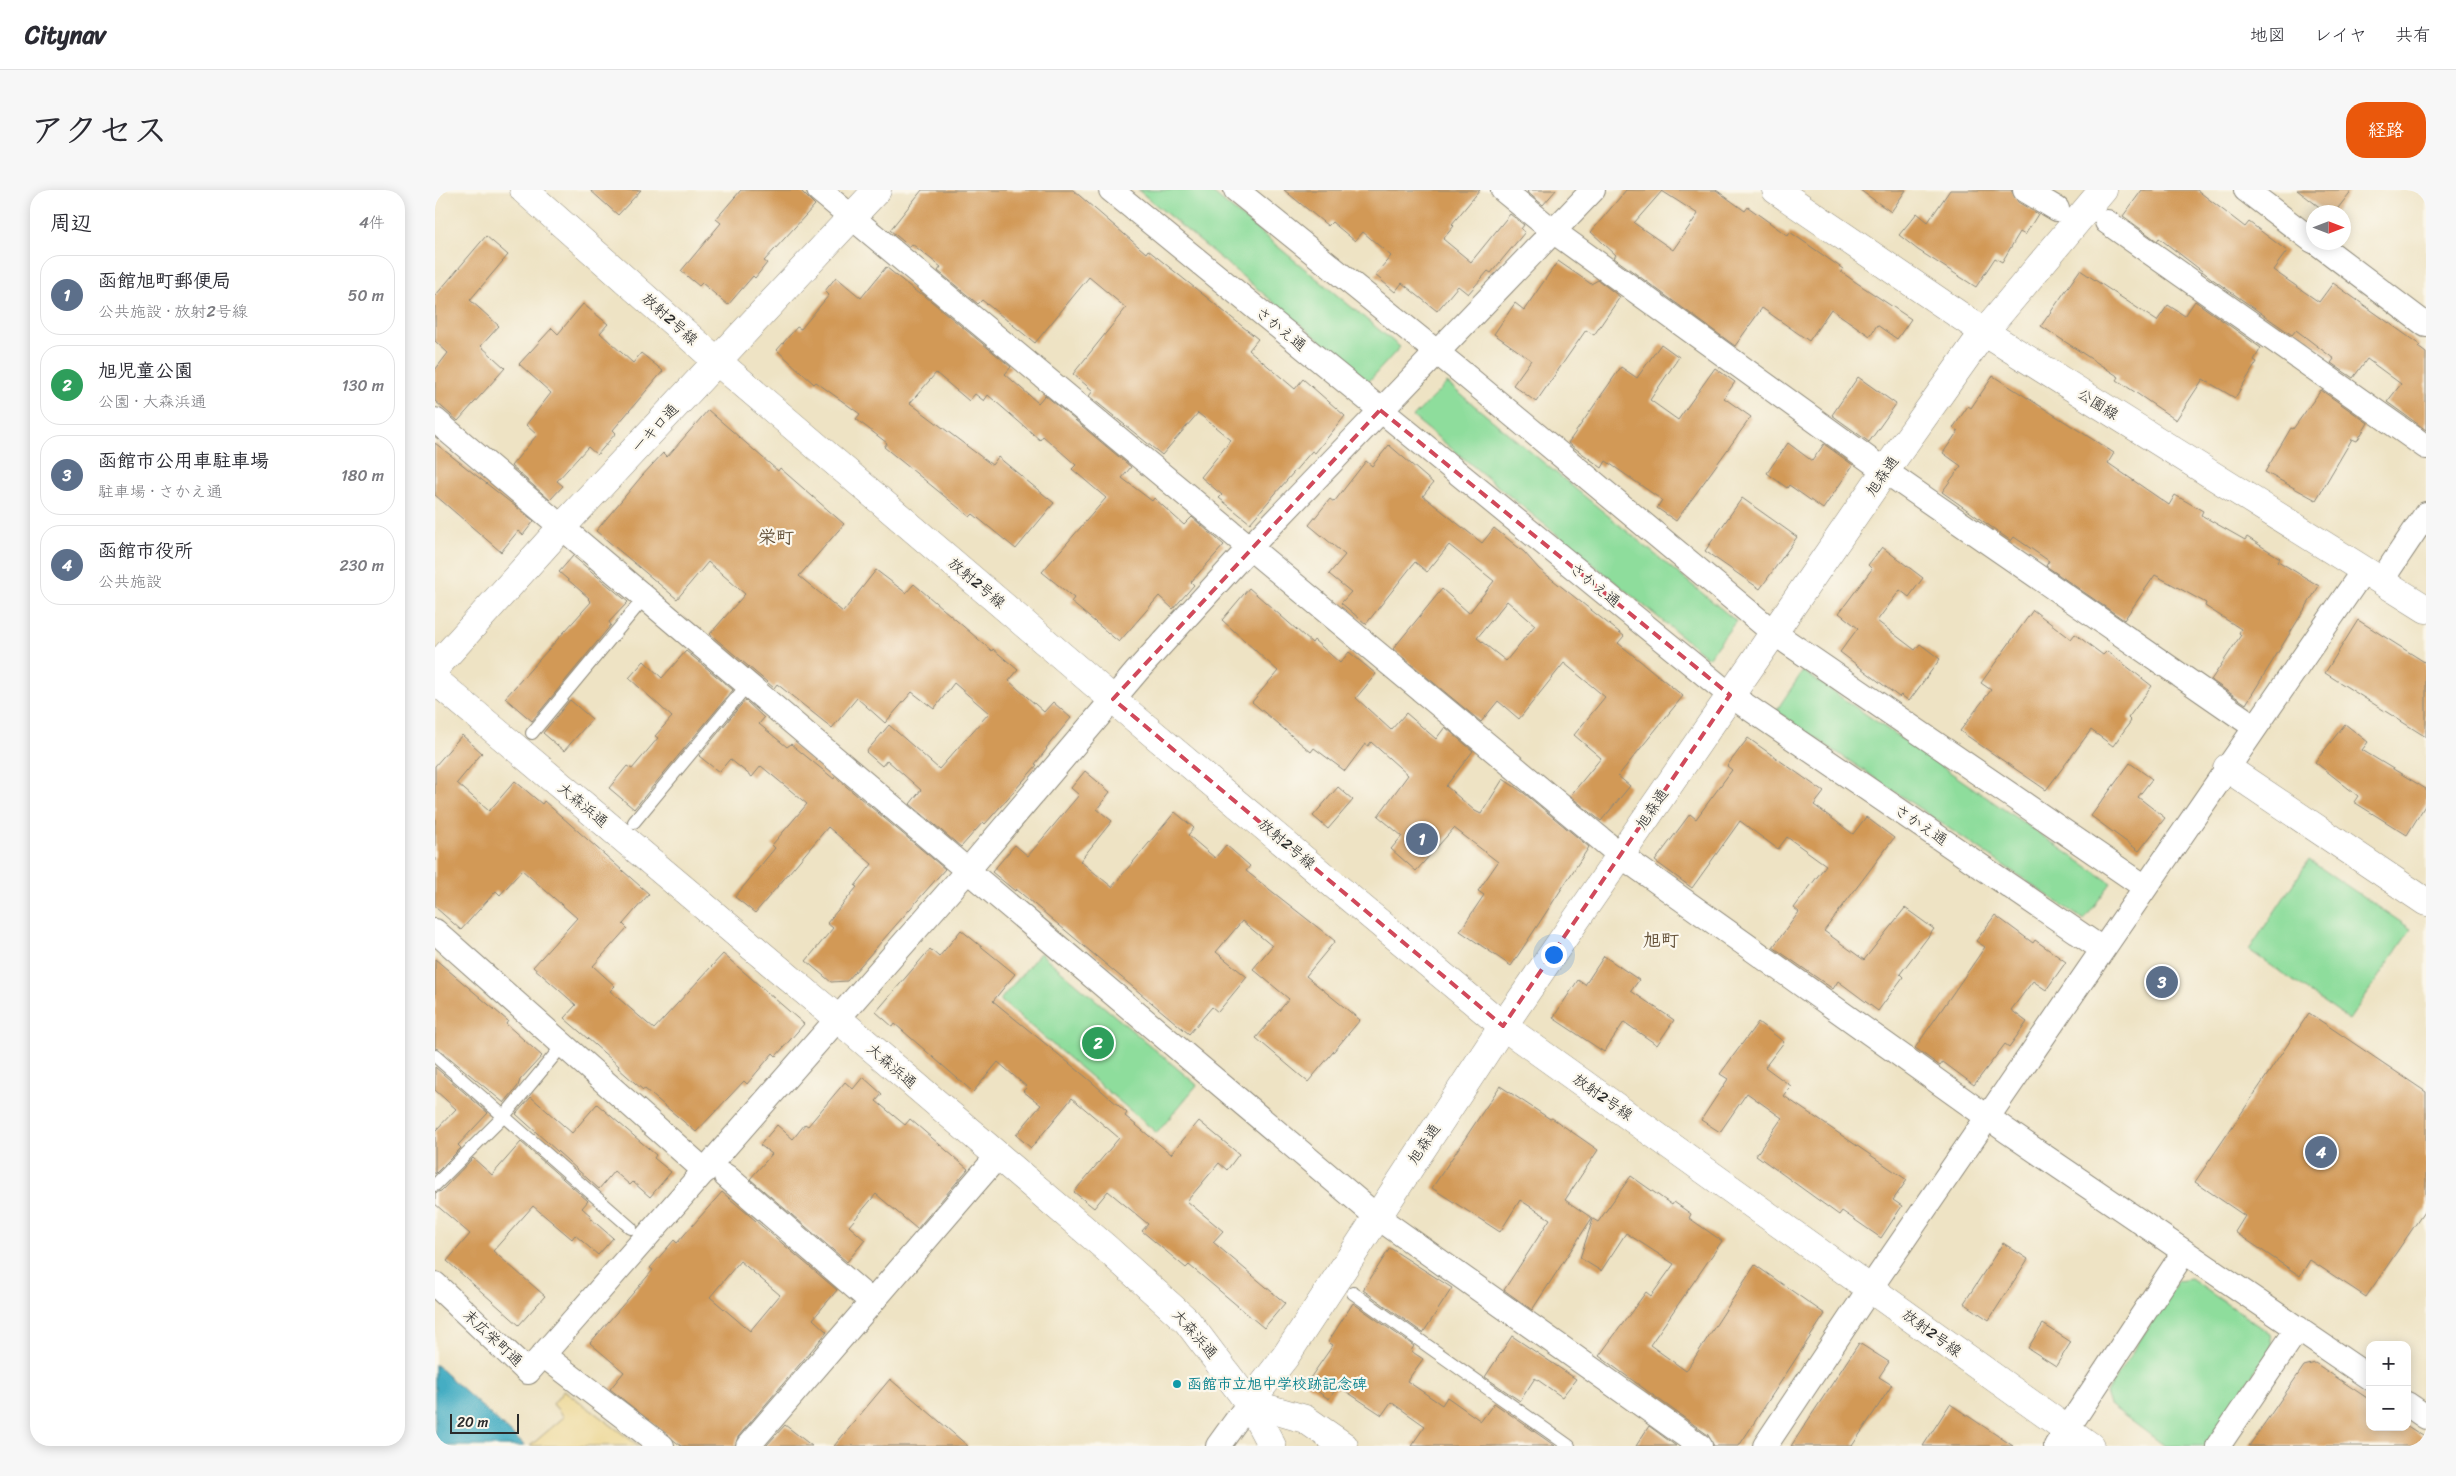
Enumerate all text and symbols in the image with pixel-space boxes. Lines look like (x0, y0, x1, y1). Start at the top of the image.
text: Citynav (25, 14, 106, 56)
text: 地図 (2250, 19, 2286, 51)
text: レイヤ (2314, 19, 2367, 51)
text: 共有 (2395, 19, 2431, 51)
text: アクセス (30, 99, 168, 161)
button: 経路 (2346, 102, 2426, 158)
text: 周辺 (50, 204, 92, 242)
north arrow (2306, 205, 2351, 250)
text: 4件 (359, 208, 385, 237)
text: 函館旭町郵便局 (98, 264, 231, 297)
text: 1 (64, 281, 70, 310)
text: 50 m (348, 281, 384, 310)
street label: 放射2号線 (636, 286, 704, 352)
text: 公共施設 · 放射2号線 (98, 297, 248, 326)
street label: さかえ通 (1249, 300, 1313, 358)
text: 旭児童公園 (98, 354, 193, 387)
text: 2 (62, 371, 72, 400)
text: 130 m (342, 371, 384, 400)
street label: 公園線 (2072, 381, 2124, 427)
text: 公園 · 大森浜通 (98, 387, 207, 416)
street label: 一キロ通 (625, 397, 685, 459)
text: 函館市公用車駐車場 (98, 444, 269, 477)
street label: 旭森通 (1858, 450, 1906, 502)
text: 3 (63, 461, 71, 490)
text: 180 m (341, 461, 384, 490)
text: 駐車場 · さかえ通 (98, 477, 223, 506)
district label: 栄町 (758, 521, 794, 553)
text: 函館市役所 (98, 534, 193, 567)
text: 4 (62, 551, 72, 580)
text: 230 m (339, 551, 384, 580)
street label: 放射2号線 (942, 551, 1012, 615)
street label: さかえ通 (1563, 556, 1627, 614)
text: 公共施設 (98, 567, 162, 596)
street label: 大森浜通 (552, 776, 614, 834)
street label: 旭森通 (1629, 783, 1675, 835)
street label: さかえ通 (1889, 797, 1953, 853)
street label: 放射2号線 (1252, 812, 1322, 876)
pin: 1 (1406, 820, 1438, 858)
district label: 旭町 (1643, 924, 1679, 956)
your location (1541, 942, 1567, 968)
pin: 3 (2146, 963, 2178, 1001)
pin: 2 (1082, 1024, 1114, 1062)
street label: 大森浜通 (861, 1037, 923, 1095)
street label: 放射2号線 (1567, 1067, 1639, 1127)
street label: 旭森通 (1401, 1118, 1447, 1170)
pin: 4 (2305, 1133, 2337, 1171)
street label: 放射2号線 (1897, 1302, 1967, 1364)
street label: 末広栄町通 (457, 1303, 529, 1373)
street label: 大森浜通 (1166, 1303, 1224, 1365)
map controls (2366, 1341, 2411, 1431)
button: + (2366, 1341, 2411, 1386)
place label: 函館市立旭中学校跡記念碑 (1187, 1371, 1367, 1397)
marker: 函館市立旭中学校跡記念碑 (1171, 1378, 1183, 1390)
button: − (2366, 1386, 2411, 1431)
text: 20 m (457, 1410, 488, 1435)
scale bar (450, 1411, 519, 1434)

